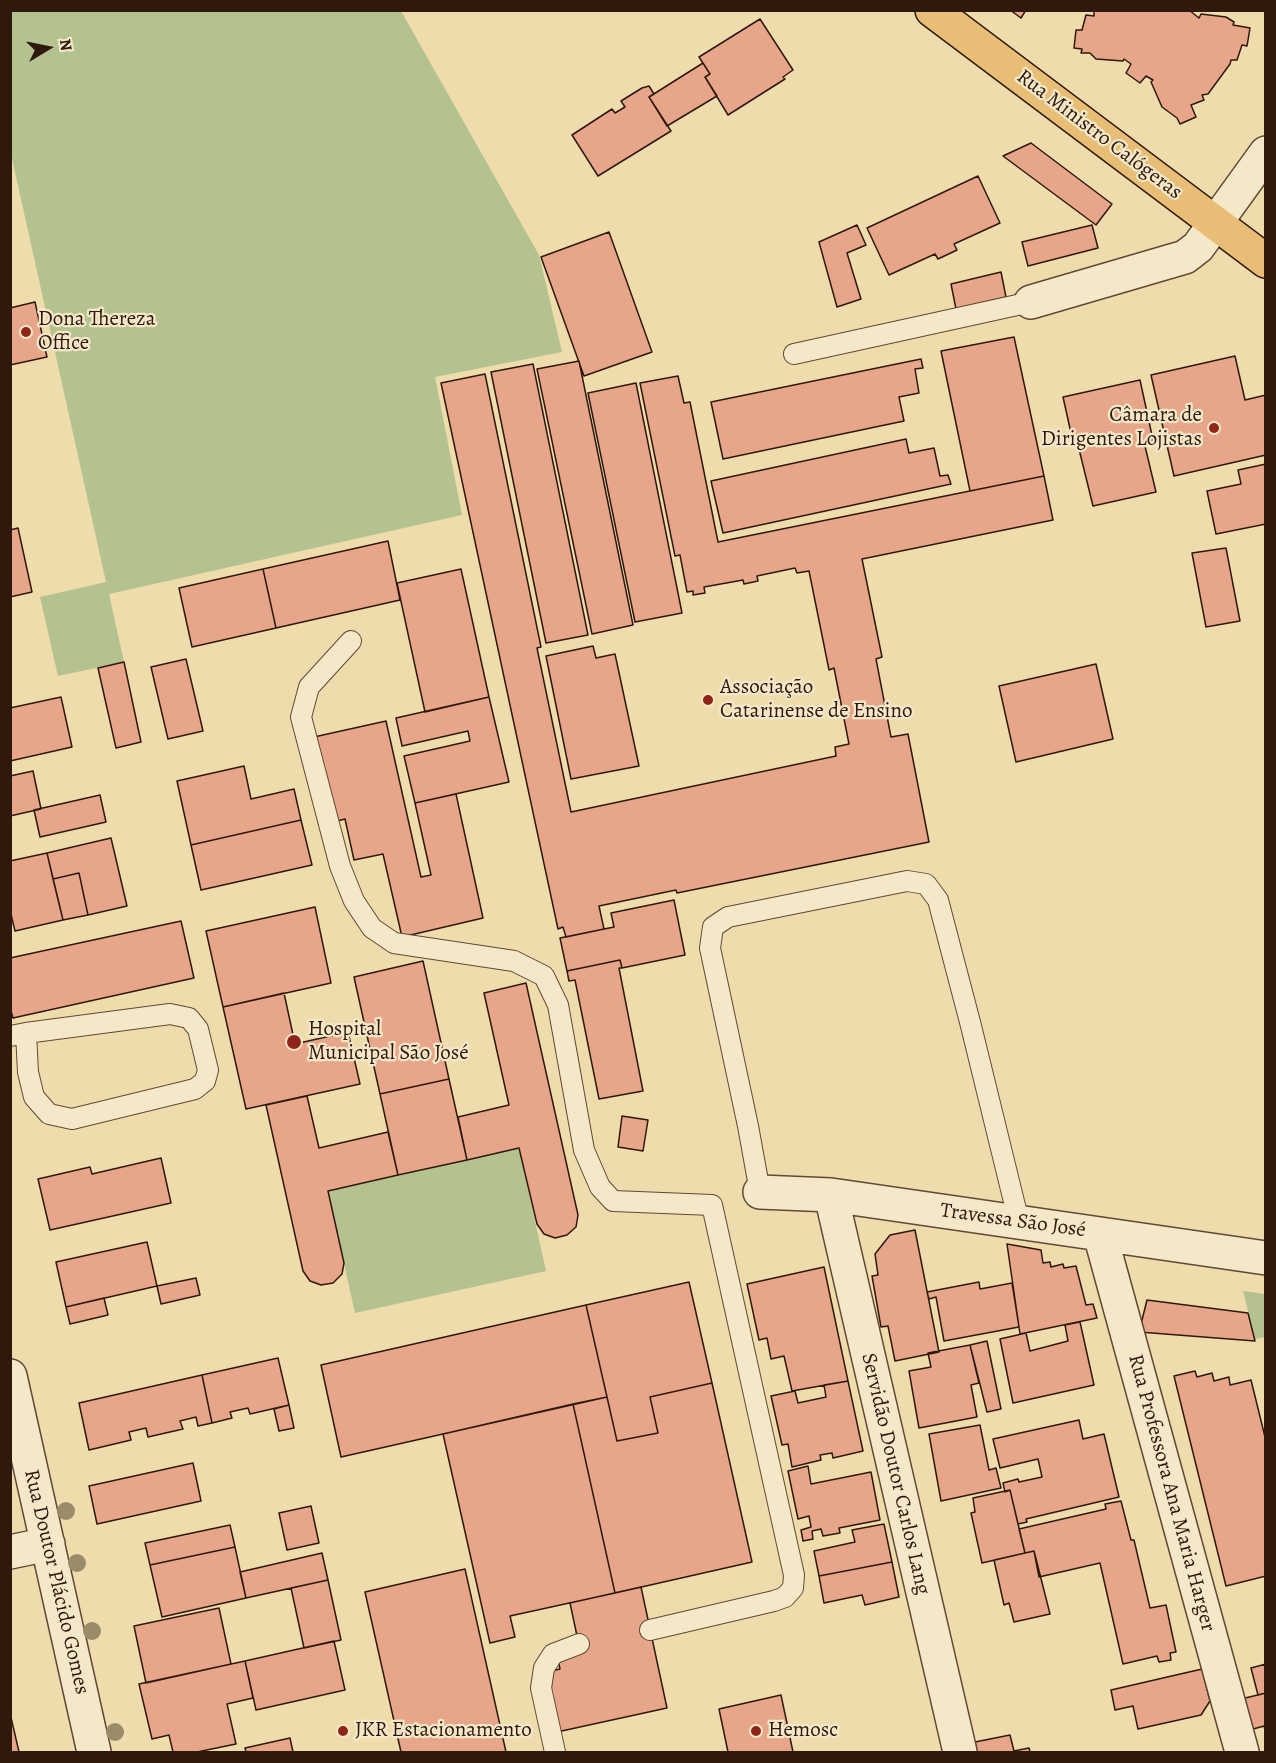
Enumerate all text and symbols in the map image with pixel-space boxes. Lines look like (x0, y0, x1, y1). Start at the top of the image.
north arrow (18, 18, 78, 78)
text: N (54, 37, 78, 53)
street label: Rua Ministro Calógeras (1011, 65, 1187, 205)
place label: Dona Thereza Office (38, 307, 156, 357)
marker: Dona Thereza Office (19, 325, 33, 339)
place label: Câmara de Dirigentes Lojistas (1041, 403, 1202, 453)
marker: Câmara de Dirigentes Lojistas (1207, 421, 1221, 435)
place label: Associação Catarinense de Ensino (720, 675, 913, 725)
marker: Associação Catarinense de Ensino (701, 693, 715, 707)
place label: Hospital Municipal São José (308, 1017, 469, 1067)
marker: Hospital Municipal São José (285, 1033, 303, 1051)
street label: Travessa São José (939, 1198, 1087, 1244)
street label: Servidão Doutor Carlos Lang (855, 1351, 935, 1597)
street label: Rua Professora Ana Maria Harger (1122, 1352, 1220, 1634)
street label: Rua Doutor Plácido Gomes (18, 1467, 94, 1697)
place label: JKR Estacionamento (355, 1718, 532, 1744)
place label: Hemosc (768, 1718, 838, 1744)
marker: JKR Estacionamento (336, 1724, 350, 1738)
marker: Hemosc (749, 1724, 763, 1738)

